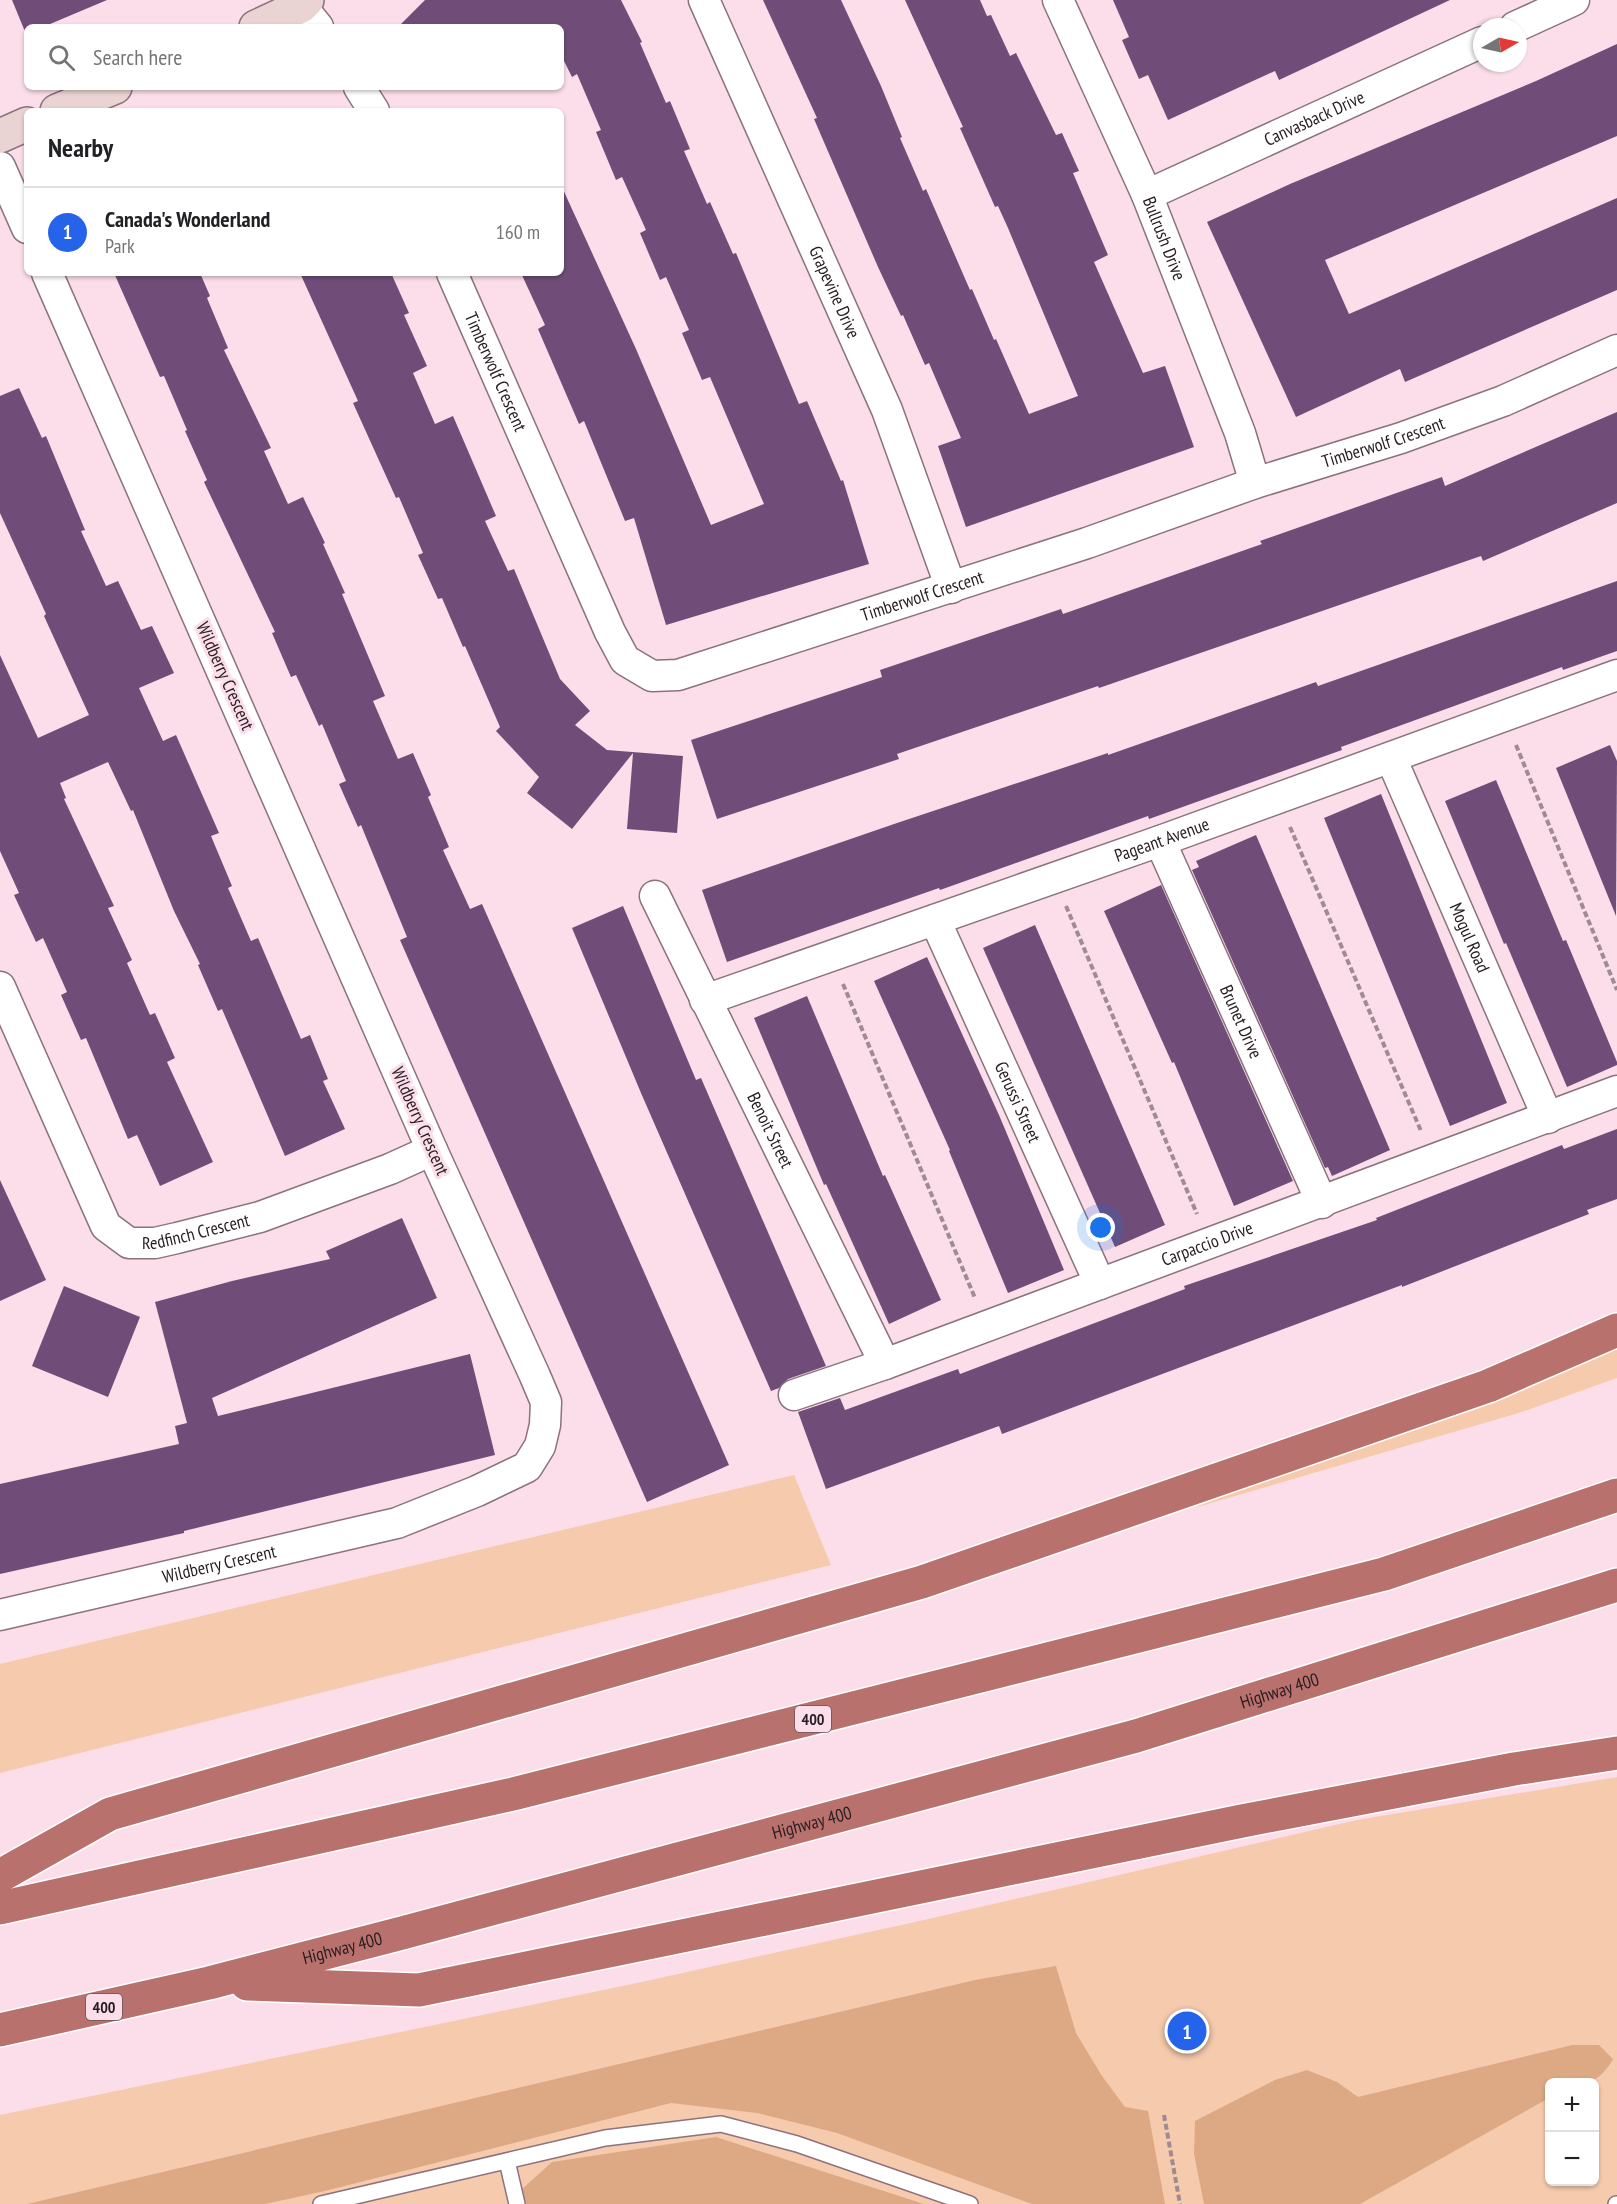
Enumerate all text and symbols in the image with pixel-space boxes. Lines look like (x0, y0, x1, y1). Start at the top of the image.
north arrow (1473, 18, 1527, 72)
search box (24, 24, 564, 90)
icon: search (45, 41, 78, 74)
text: Search here (93, 43, 182, 71)
street label: Canvasback Drive (1260, 85, 1368, 151)
text: Nearby (48, 131, 113, 164)
street label: Bullrush Drive (1138, 193, 1191, 283)
text: Canada's Wonderland (105, 205, 270, 233)
text: 1 (63, 219, 72, 245)
text: 160 m (496, 219, 540, 245)
text: Park (105, 233, 135, 259)
street label: Grapevine Drive (804, 242, 866, 342)
street label: Timberwolf Crescent (460, 309, 532, 435)
street label: Timberwolf Crescent (1319, 411, 1448, 473)
street label: Timberwolf Crescent (858, 565, 986, 626)
street label: Wildberry Crescent (191, 618, 260, 734)
street label: Pageant Avenue (1111, 812, 1212, 867)
street label: Mogul Road (1445, 899, 1495, 976)
street label: Brunet Drive (1215, 981, 1268, 1062)
street label: Gerussi Street (990, 1058, 1046, 1146)
street label: Wildberry Crescent (386, 1063, 455, 1179)
street label: Benoit Street (742, 1088, 799, 1172)
street label: Redfinch Crescent (142, 1208, 252, 1254)
your location (1086, 1213, 1115, 1242)
street label: Carpaccio Drive (1158, 1216, 1256, 1271)
street label: Wildberry Crescent (160, 1539, 278, 1588)
street label: Highway 400 (1237, 1667, 1322, 1714)
road number: 400 (795, 1706, 831, 1732)
street label: Highway 400 (769, 1801, 854, 1844)
street label: Highway 400 (300, 1927, 385, 1969)
road number: 400 (86, 1994, 122, 2020)
pin: 1 (1168, 2008, 1206, 2054)
map controls (1545, 2078, 1599, 2186)
button: + (1545, 2078, 1599, 2132)
button: − (1545, 2132, 1599, 2186)

